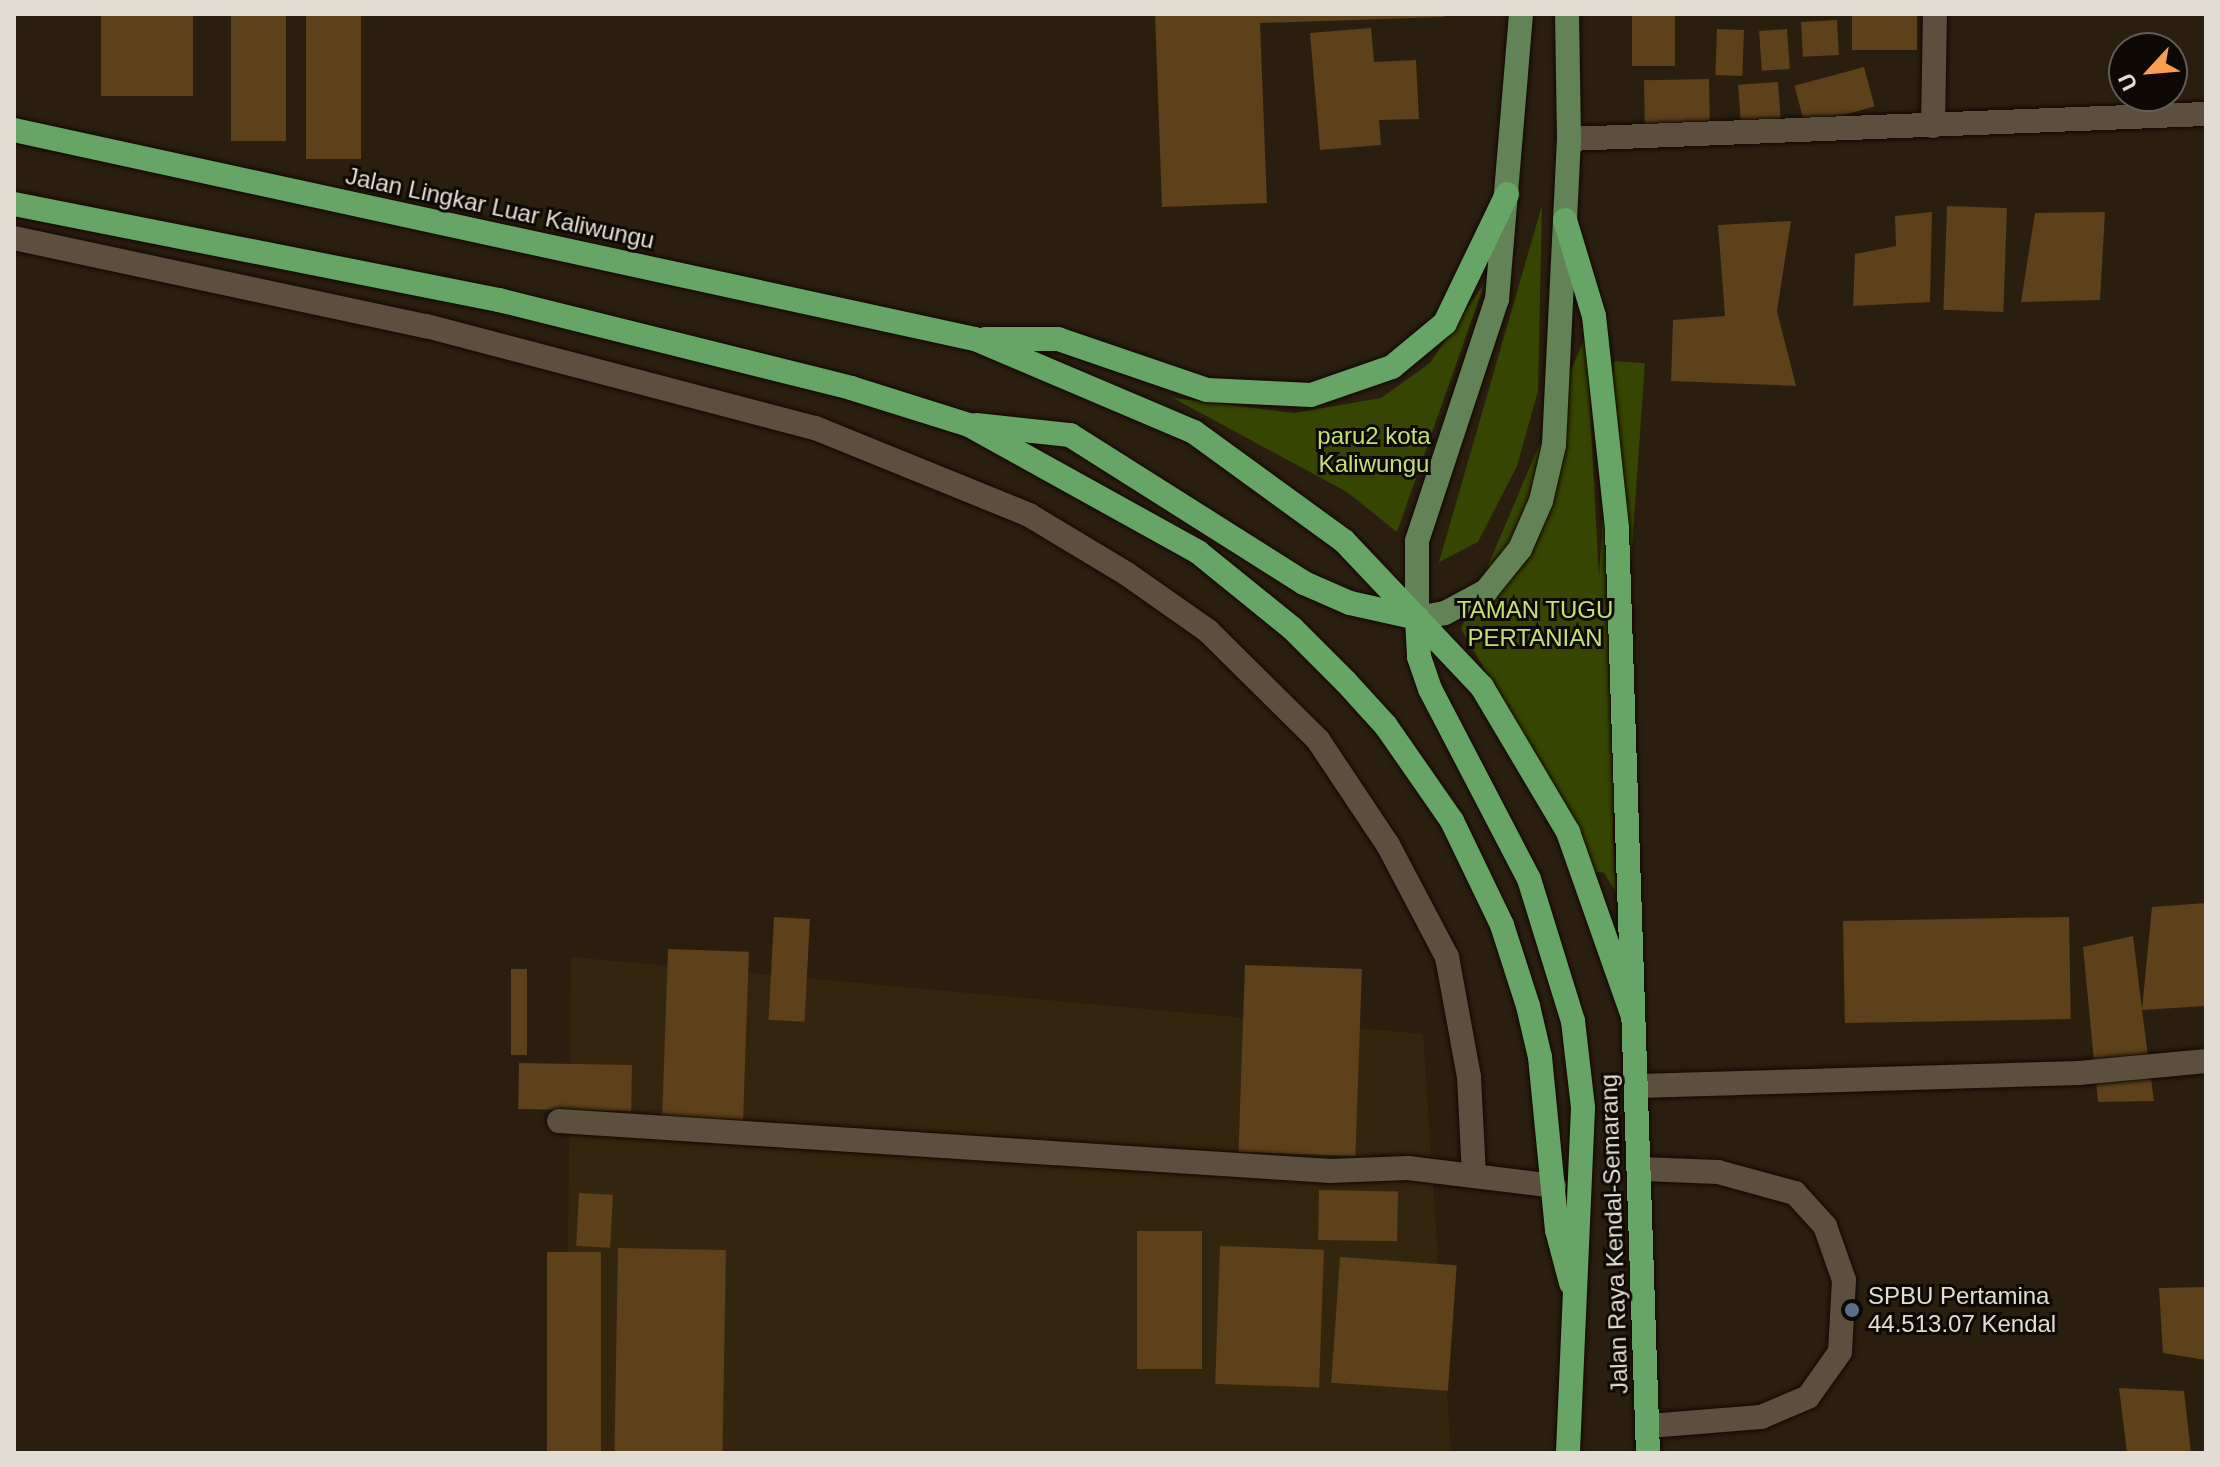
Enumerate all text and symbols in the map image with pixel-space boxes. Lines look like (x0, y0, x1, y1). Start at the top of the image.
north arrow (2108, 32, 2188, 112)
text: U (2113, 69, 2142, 94)
street label: Jalan Lingkar Luar Kaliwungu (343, 161, 657, 255)
park label: paru2 kota Kaliwungu (1317, 422, 1431, 478)
park label: TAMAN TUGU PERTANIAN (1457, 596, 1613, 652)
street label: Jalan Raya Kendal-Semarang (1594, 1073, 1634, 1395)
place label: SPBU Pertamina 44.513.07 Kendal (1868, 1282, 2056, 1338)
marker: SPBU Pertamina 44.513.07 Kendal (1843, 1301, 1861, 1319)

